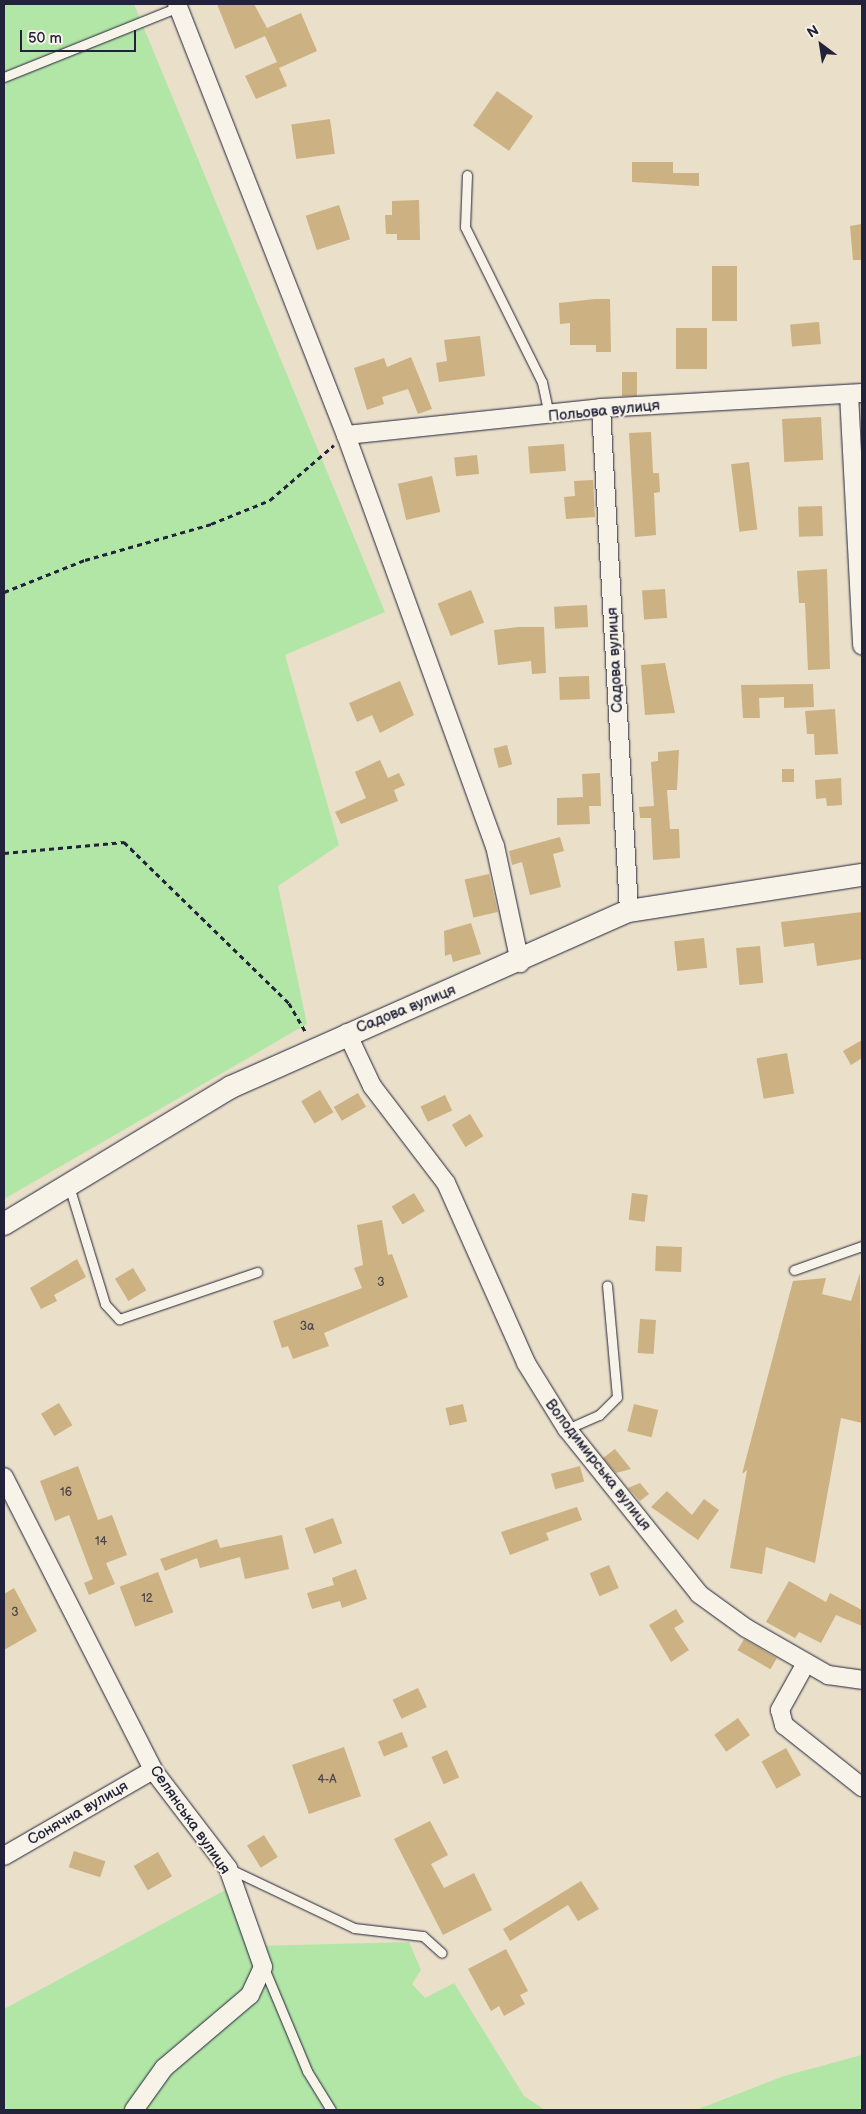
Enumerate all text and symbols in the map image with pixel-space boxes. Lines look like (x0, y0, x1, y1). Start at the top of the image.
scale bar (22, 20, 139, 52)
north arrow (796, 20, 846, 70)
text: N (804, 22, 822, 42)
text: 50 m (28, 29, 62, 48)
street label: Польова вулиця (547, 396, 661, 426)
street label: Садова вулиця (603, 607, 627, 713)
street label: Садова вулиця (354, 981, 458, 1037)
house number: 3 (377, 1276, 385, 1290)
house number: 3а (300, 1320, 314, 1334)
street label: Володимирська вулиця (541, 1396, 655, 1534)
house number: 16 (60, 1486, 72, 1500)
house number: 14 (95, 1535, 107, 1549)
house number: 12 (141, 1592, 153, 1606)
house number: 3 (11, 1606, 19, 1620)
street label: Селянська вулиця (146, 1762, 234, 1878)
house number: 4-А (318, 1773, 336, 1787)
street label: Сонячна вулиця (25, 1777, 131, 1849)

